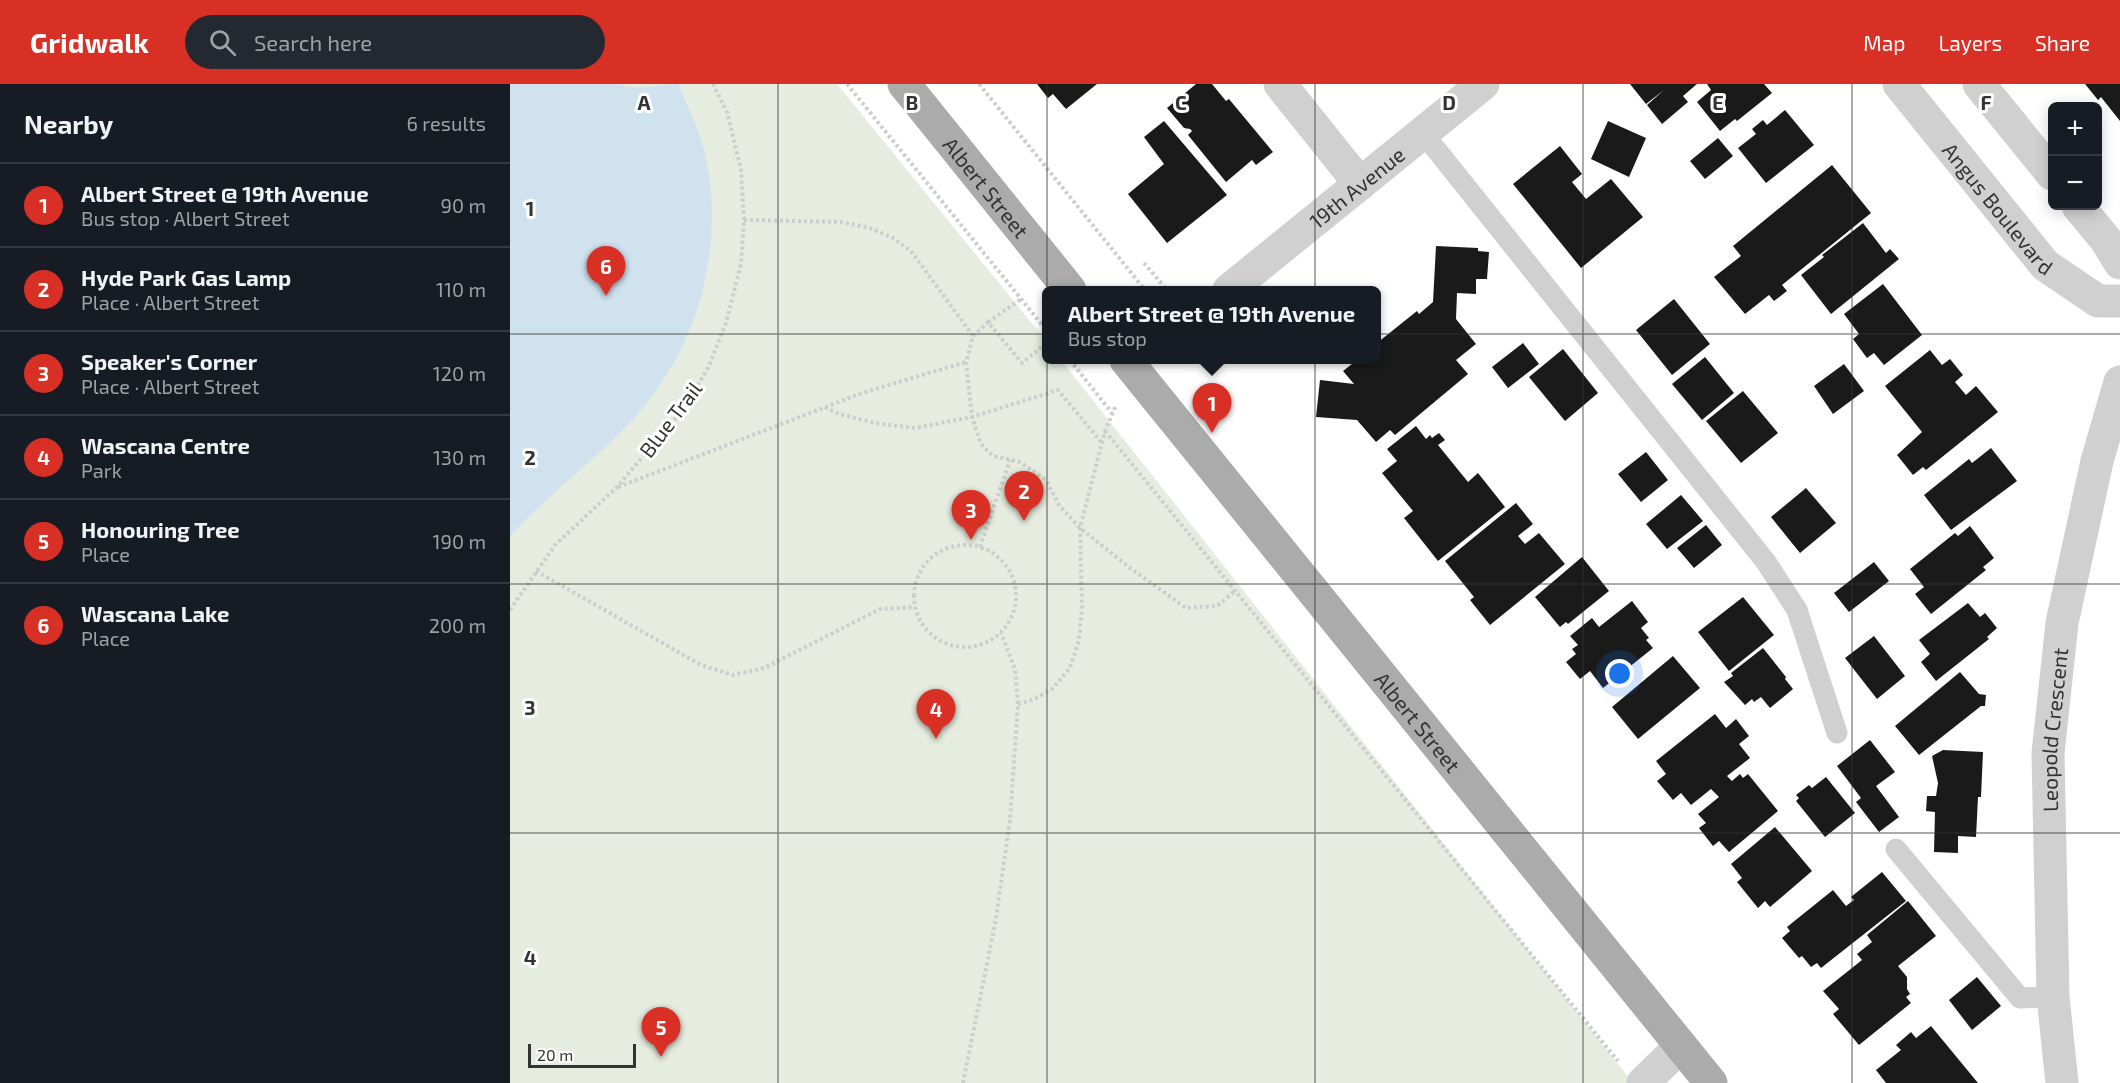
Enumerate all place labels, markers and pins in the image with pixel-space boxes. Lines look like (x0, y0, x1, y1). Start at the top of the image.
pin: 6 (586, 246, 626, 296)
pin: 1 (1192, 384, 1232, 433)
pin: 2 (1004, 472, 1044, 521)
pin: 3 (952, 490, 990, 540)
pin: 4 (916, 690, 956, 739)
pin: 5 (642, 1008, 680, 1057)

